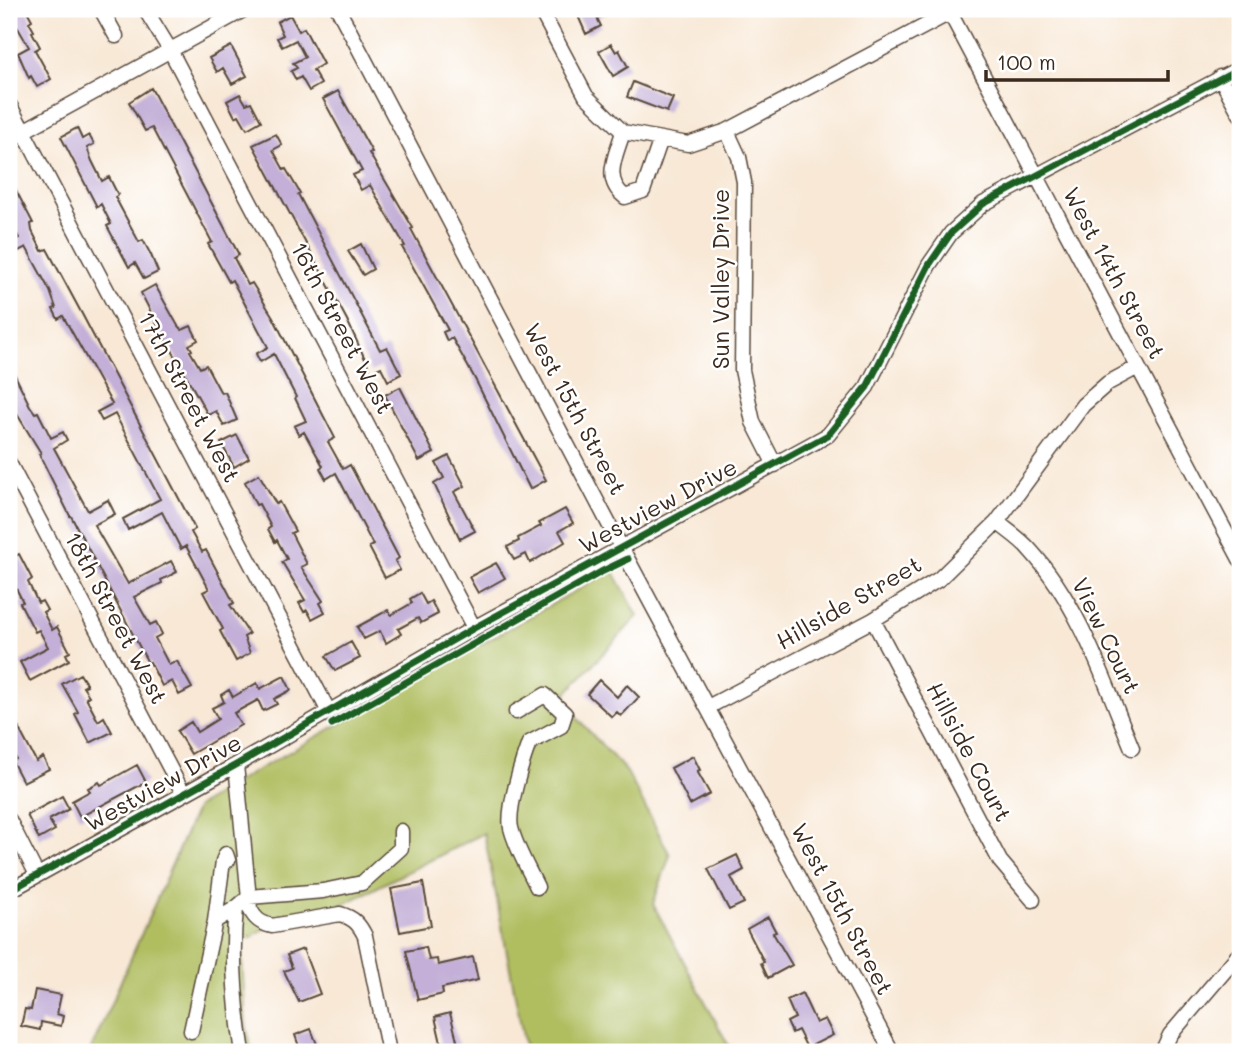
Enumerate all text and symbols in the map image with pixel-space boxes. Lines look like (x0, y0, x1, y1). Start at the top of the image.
scale bar (986, 38, 1168, 82)
text: 100 m (997, 48, 1056, 75)
street label: West 14th Street (1057, 181, 1173, 364)
street label: Sun Valley Drive (705, 189, 735, 369)
street label: 16th Street West (285, 236, 401, 419)
street label: 17th Street West (132, 306, 248, 487)
street label: West 15th Street (518, 317, 634, 500)
street label: Westview Drive (573, 451, 742, 559)
street label: 18th Street West (59, 526, 175, 709)
street label: Hillside Street (771, 548, 926, 656)
street label: View Court (1066, 573, 1148, 699)
street label: Hillside Court (921, 677, 1019, 826)
street label: Westview Drive (79, 727, 246, 838)
street label: West 15th Street (785, 817, 901, 1000)

